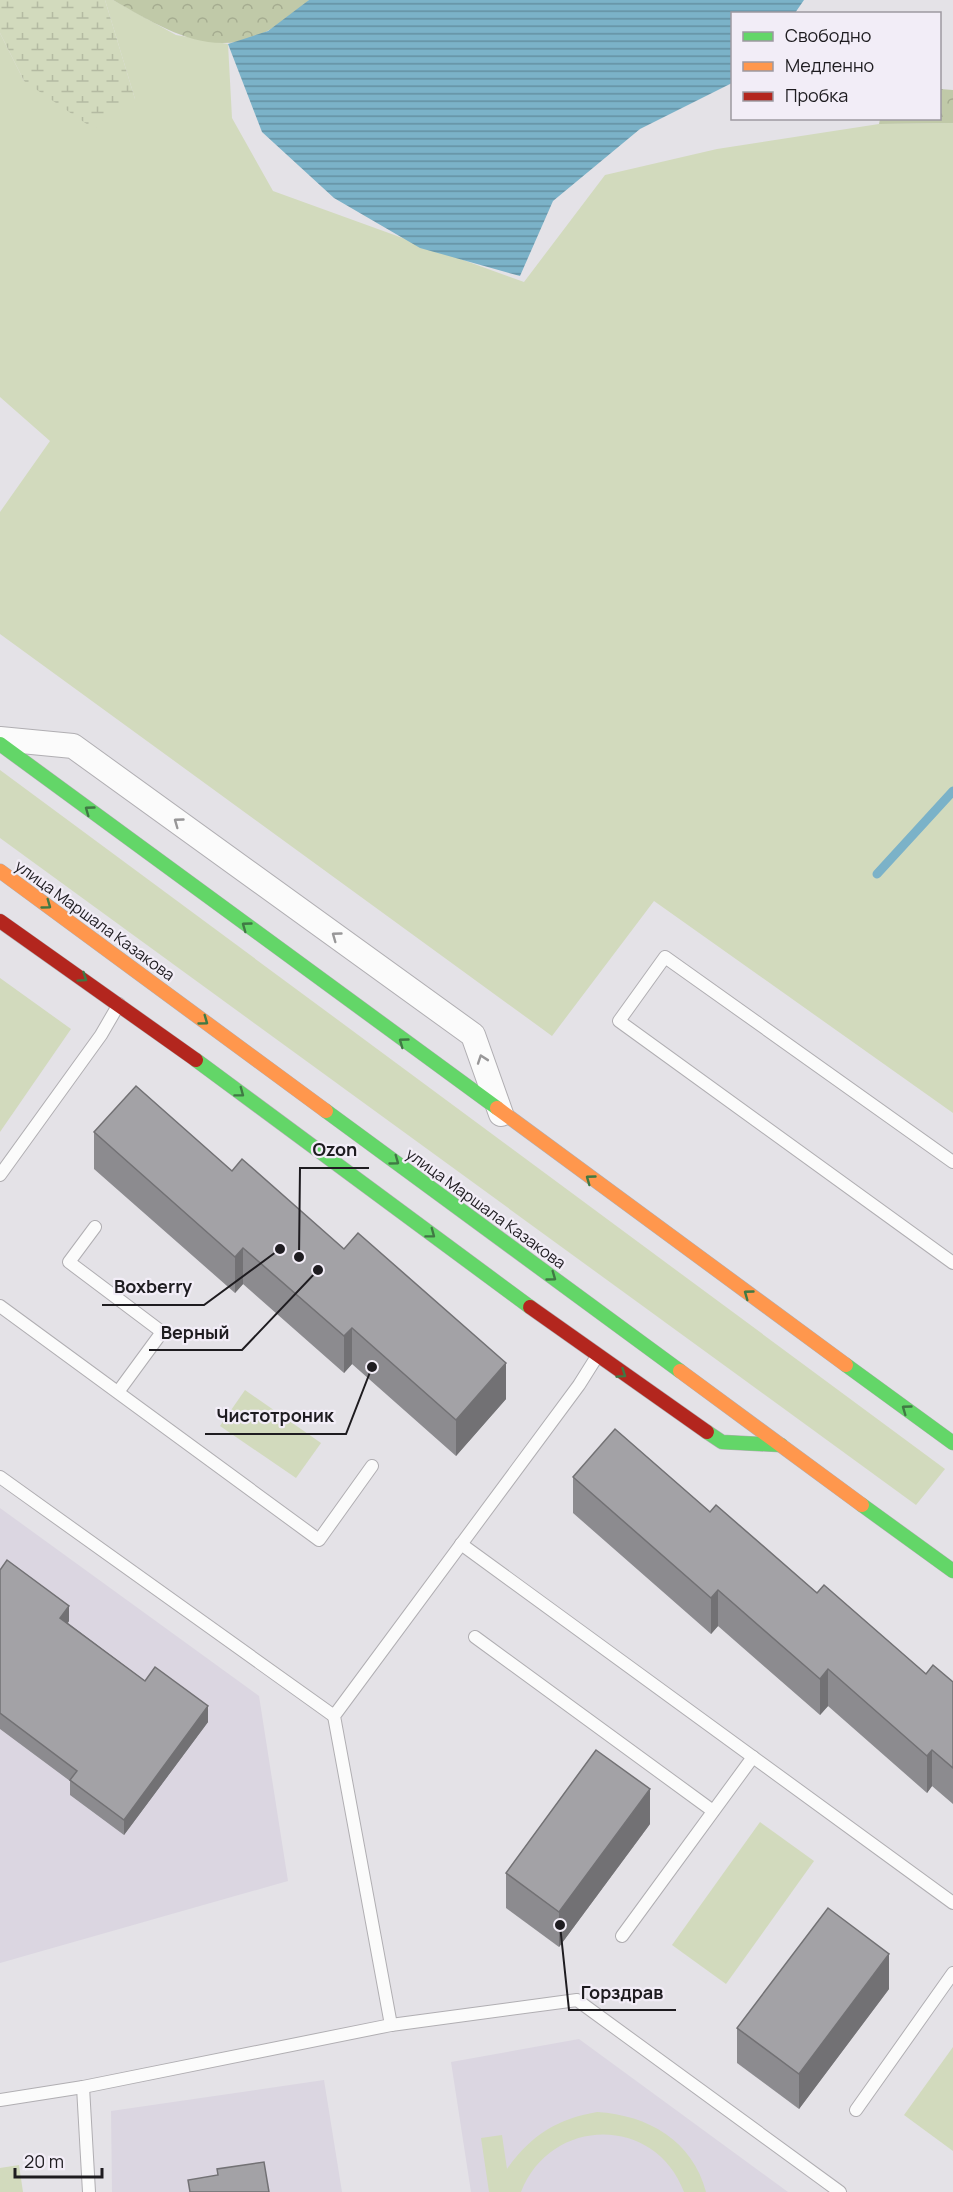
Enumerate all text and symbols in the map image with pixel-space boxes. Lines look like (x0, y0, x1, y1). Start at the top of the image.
legend (731, 12, 941, 120)
text: Свободно (785, 23, 871, 47)
text: Медленно (785, 53, 874, 77)
text: Пробка (785, 83, 848, 107)
one-way arrow (85, 807, 96, 818)
one-way arrow (173, 818, 184, 829)
street label: улица Маршала Казакова (11, 854, 179, 986)
one-way arrow (41, 898, 52, 909)
one-way arrow (242, 922, 253, 933)
one-way arrow (331, 932, 342, 943)
one-way arrow (76, 971, 87, 982)
one-way arrow (198, 1014, 209, 1025)
one-way arrow (399, 1038, 410, 1049)
one-way arrow (476, 1054, 489, 1065)
one-way arrow (234, 1086, 245, 1097)
callout: Ozon (300, 1132, 369, 1168)
text: Ozon (313, 1137, 357, 1161)
street label: улица Маршала Казакова (402, 1142, 570, 1274)
one-way arrow (389, 1154, 400, 1165)
one-way arrow (586, 1175, 597, 1186)
one-way arrow (424, 1227, 435, 1238)
callout: Boxberry (102, 1269, 204, 1305)
one-way arrow (546, 1269, 557, 1280)
text: Boxberry (114, 1274, 192, 1298)
one-way arrow (743, 1291, 754, 1302)
callout: Верный (149, 1314, 242, 1350)
text: Верный (161, 1320, 229, 1344)
one-way arrow (615, 1367, 626, 1378)
callout: Чистотроник (205, 1398, 346, 1434)
text: Чистотроник (216, 1403, 335, 1427)
one-way arrow (901, 1405, 912, 1416)
callout: Горздрав (569, 1974, 676, 2010)
text: Горздрав (581, 1980, 663, 2004)
scale bar (15, 2141, 102, 2179)
text: 20 m (24, 2149, 64, 2173)

